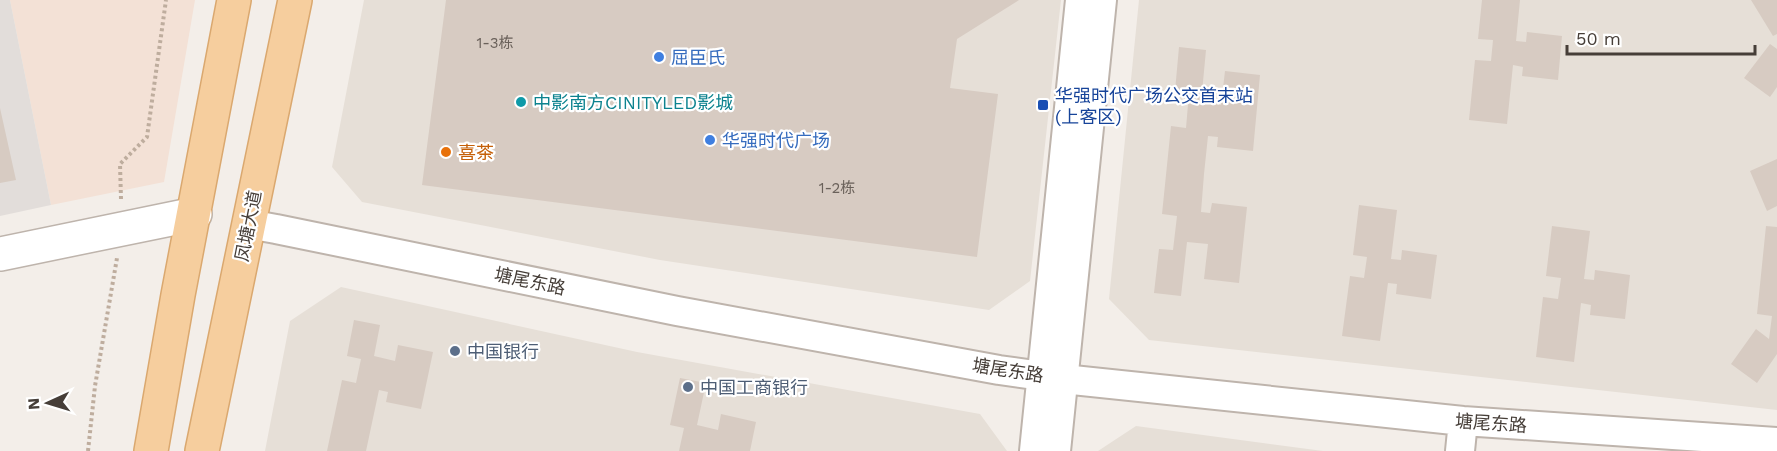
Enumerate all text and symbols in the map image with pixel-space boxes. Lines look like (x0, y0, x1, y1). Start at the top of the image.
scale bar (1567, 18, 1754, 56)
text: 50 m (1576, 28, 1621, 49)
house number: 1-3栋 (476, 34, 514, 52)
place label: 屈臣氏 (671, 47, 725, 68)
marker: 屈臣氏 (652, 50, 666, 64)
place label: 华强时代广场公交首末站 (上客区) (1055, 85, 1253, 127)
place label: 中影南方CINITYLED影城 (533, 92, 733, 113)
marker: 中影南方CINITYLED影城 (514, 95, 528, 109)
marker: 华强时代广场公交首末站 (上客区) (1036, 98, 1050, 112)
place label: 华强时代广场 (722, 130, 830, 151)
marker: 华强时代广场 (703, 133, 717, 147)
place label: 喜茶 (458, 142, 494, 163)
marker: 喜茶 (439, 145, 453, 159)
house number: 1-2栋 (819, 179, 855, 197)
street label: 凤塘大道 (231, 189, 265, 263)
street label: 塘尾东路 (493, 263, 567, 299)
place label: 中国银行 (467, 341, 539, 362)
marker: 中国银行 (448, 344, 462, 358)
street label: 塘尾东路 (971, 354, 1045, 386)
north arrow (18, 373, 78, 433)
place label: 中国工商银行 (700, 377, 808, 398)
marker: 中国工商银行 (681, 380, 695, 394)
text: N (24, 397, 43, 411)
street label: 塘尾东路 (1454, 410, 1528, 436)

